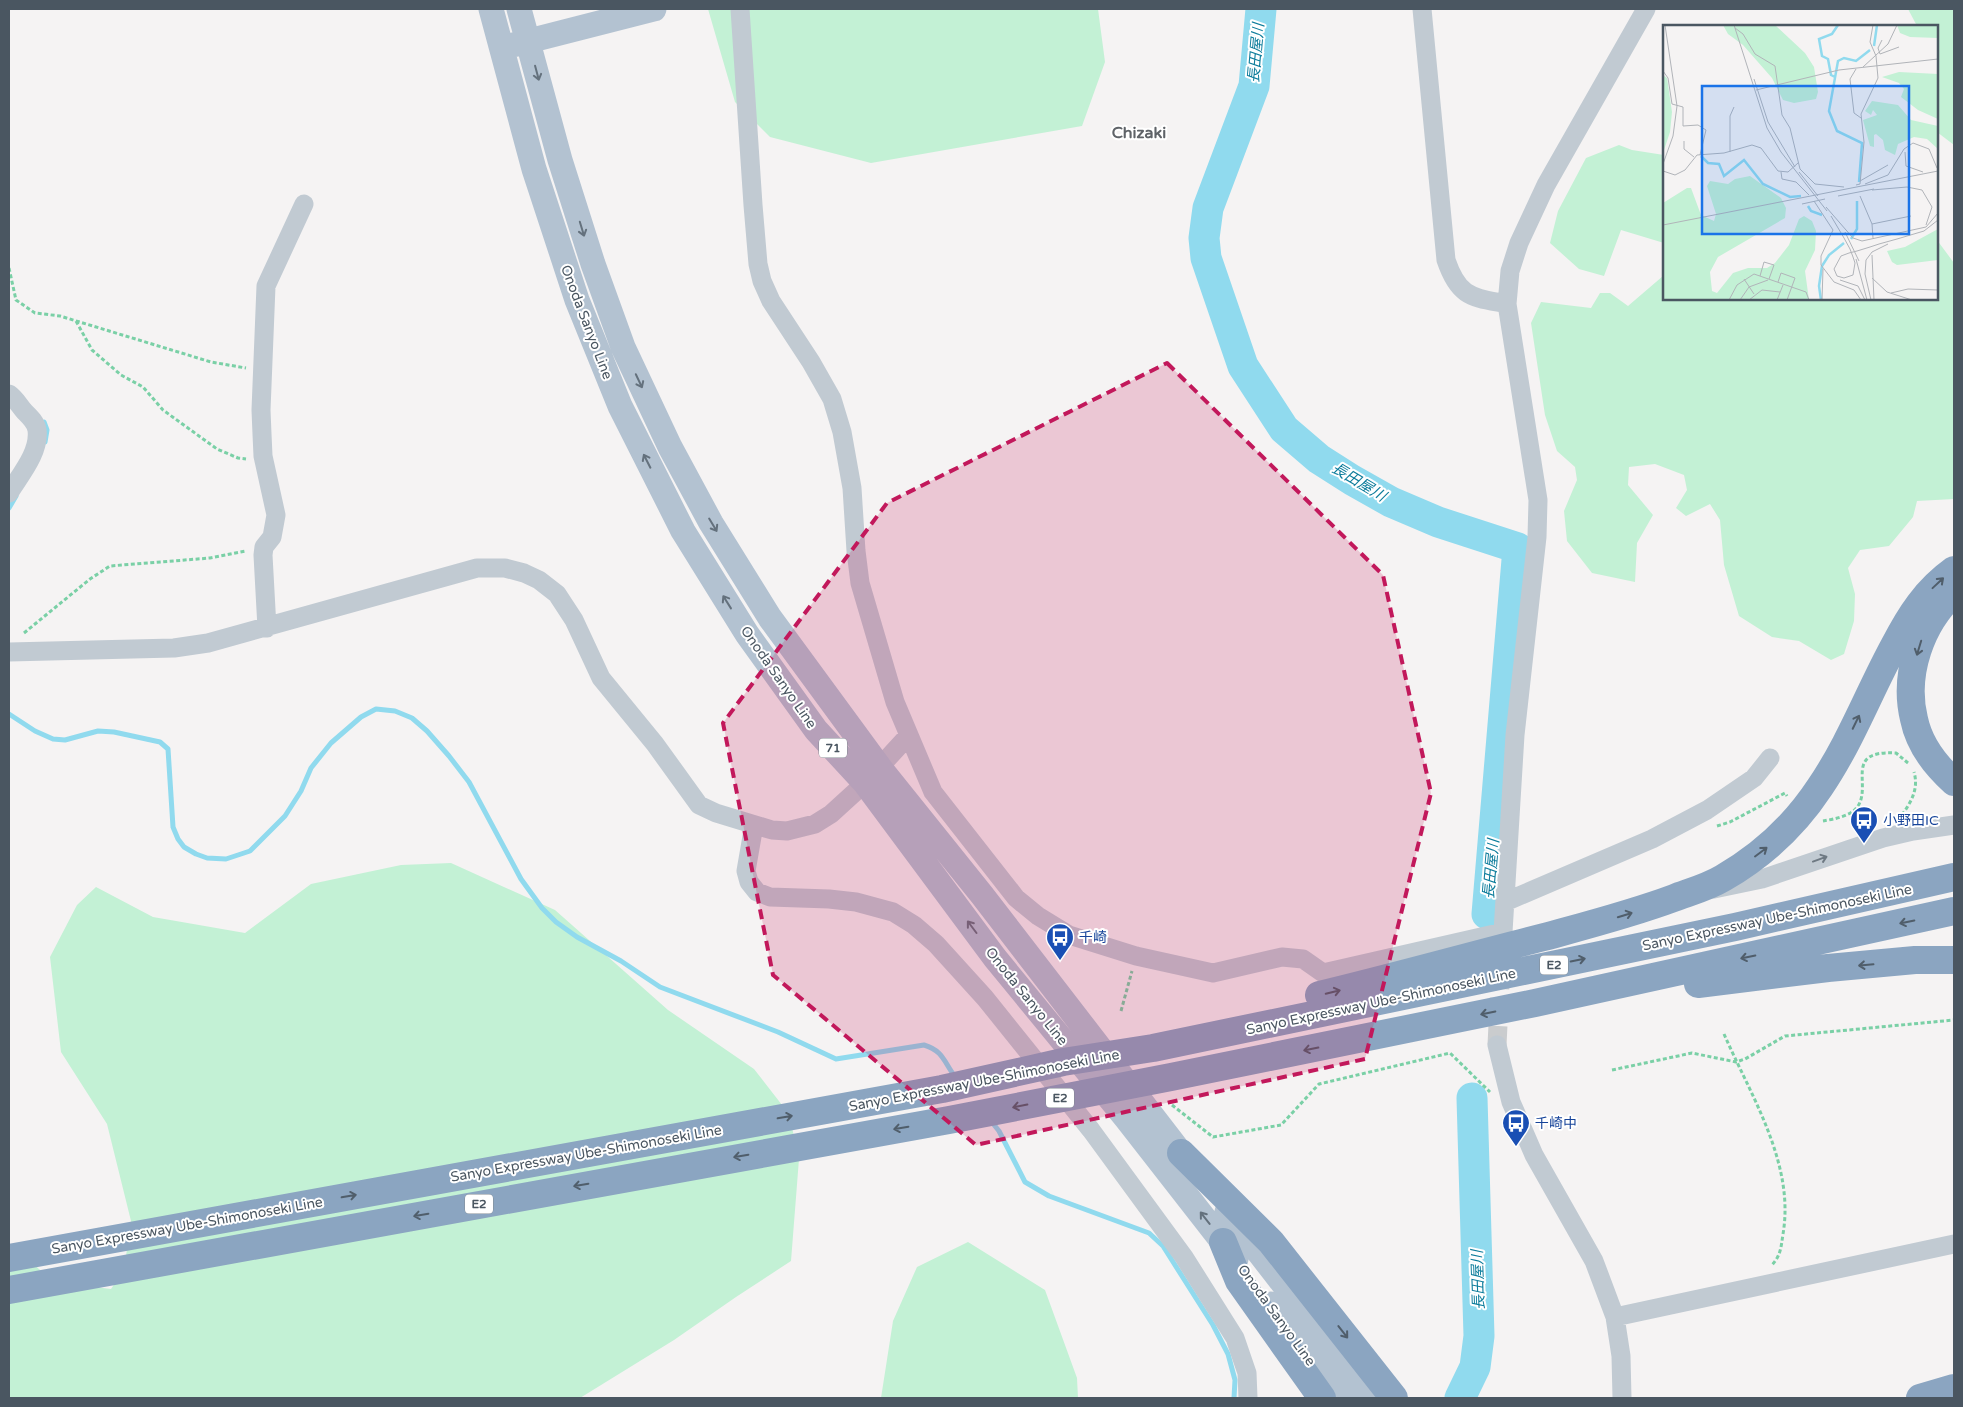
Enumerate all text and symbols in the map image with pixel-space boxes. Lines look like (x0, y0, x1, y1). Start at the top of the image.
water label: 長田屋川 (1244, 20, 1268, 84)
inset map (1663, 25, 1938, 300)
one-way arrow (532, 64, 542, 80)
district label: Chizaki (1112, 123, 1166, 143)
one-way arrow (577, 220, 587, 236)
street label: Onoda Sanyo Line (557, 263, 616, 382)
one-way arrow (634, 373, 644, 388)
one-way arrow (642, 454, 651, 469)
water label: 長田屋川 (1329, 459, 1391, 506)
one-way arrow (708, 518, 718, 532)
one-way arrow (1931, 577, 1944, 589)
one-way arrow (722, 596, 732, 610)
street label: Onoda Sanyo Line (737, 623, 820, 732)
one-way arrow (1914, 639, 1924, 655)
one-way arrow (1851, 715, 1861, 730)
road number: 71 (819, 738, 847, 758)
bus stop icon: 小野田IC (1849, 805, 1879, 844)
place label: 小野田IC (1883, 812, 1939, 829)
water label: 長田屋川 (1479, 836, 1503, 900)
one-way arrow (1754, 847, 1768, 857)
one-way arrow (1812, 854, 1827, 863)
street label: Sanyo Expressway Ube-Shimonoseki Line (1641, 881, 1913, 954)
one-way arrow (1617, 909, 1633, 919)
one-way arrow (1899, 918, 1915, 927)
one-way arrow (967, 921, 978, 934)
bus stop icon: 千崎 (1045, 922, 1075, 961)
place label: 千崎 (1079, 929, 1107, 946)
street label: Onoda Sanyo Line (982, 944, 1071, 1049)
one-way arrow (1740, 953, 1756, 962)
one-way arrow (1569, 955, 1585, 964)
road number: E2 (1540, 956, 1568, 974)
one-way arrow (1859, 960, 1875, 970)
street label: Sanyo Expressway Ube-Shimonoseki Line (1245, 965, 1517, 1038)
one-way arrow (1324, 987, 1340, 996)
one-way arrow (1480, 1009, 1496, 1018)
one-way arrow (1304, 1045, 1320, 1054)
street label: Sanyo Expressway Ube-Shimonoseki Line (847, 1046, 1121, 1115)
road number: E2 (1046, 1088, 1074, 1108)
one-way arrow (1013, 1102, 1029, 1111)
bus stop icon: 千崎中 (1501, 1108, 1531, 1147)
one-way arrow (776, 1112, 792, 1121)
place label: 千崎中 (1535, 1115, 1577, 1132)
street label: Sanyo Expressway Ube-Shimonoseki Line (449, 1121, 723, 1186)
one-way arrow (893, 1124, 909, 1134)
one-way arrow (733, 1152, 749, 1162)
one-way arrow (573, 1181, 589, 1191)
one-way arrow (341, 1190, 357, 1200)
street label: Sanyo Expressway Ube-Shimonoseki Line (50, 1193, 324, 1258)
road number: E2 (465, 1194, 493, 1214)
one-way arrow (413, 1210, 429, 1220)
one-way arrow (1199, 1212, 1210, 1225)
water label: 長田屋川 (1468, 1248, 1488, 1310)
street label: Onoda Sanyo Line (1234, 1261, 1319, 1369)
one-way arrow (1337, 1325, 1348, 1338)

